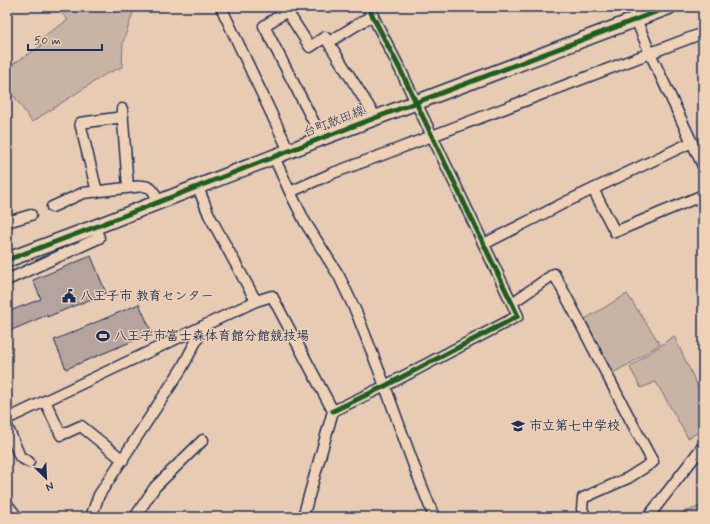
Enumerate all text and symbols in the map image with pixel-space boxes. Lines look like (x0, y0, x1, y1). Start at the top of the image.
scale bar (28, 26, 102, 52)
text: 50 m (34, 33, 61, 49)
street label: 台町散田線 (301, 102, 368, 142)
public building icon: 八王子市 教育センター (61, 288, 77, 304)
place label: 八王子市 教育センター (80, 288, 214, 305)
sports icon: 八王子市富士森体育館分館競技場 (95, 328, 111, 344)
place label: 八王子市富士森体育館分館競技場 (114, 328, 309, 345)
school or university icon: 市立第七中学校 (510, 418, 526, 434)
place label: 市立第七中学校 (529, 418, 620, 435)
north arrow (26, 458, 66, 498)
text: N (43, 478, 56, 494)

